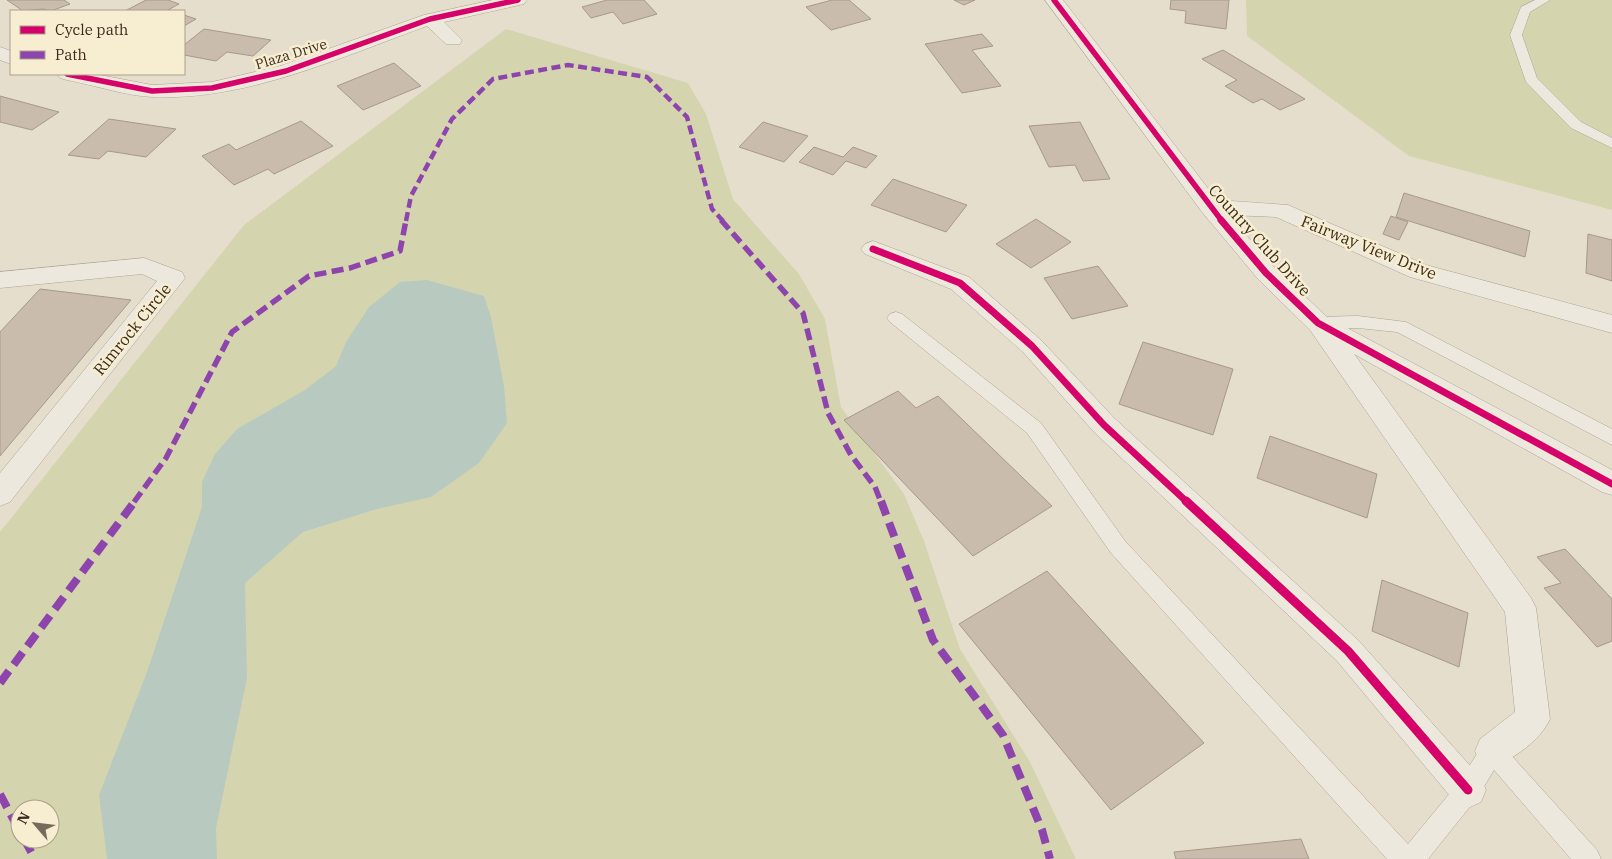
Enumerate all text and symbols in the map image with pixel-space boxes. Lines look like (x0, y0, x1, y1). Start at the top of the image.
legend (10, 10, 185, 75)
text: Cycle path (55, 20, 128, 39)
street label: Plaza Drive (253, 35, 329, 73)
text: Path (55, 45, 87, 64)
street label: Country Club Drive (1205, 180, 1315, 300)
street label: Fairway View Drive (1298, 211, 1440, 283)
street label: Rimrock Circle (89, 279, 175, 379)
north arrow (10, 799, 60, 849)
text: N (13, 809, 34, 827)

